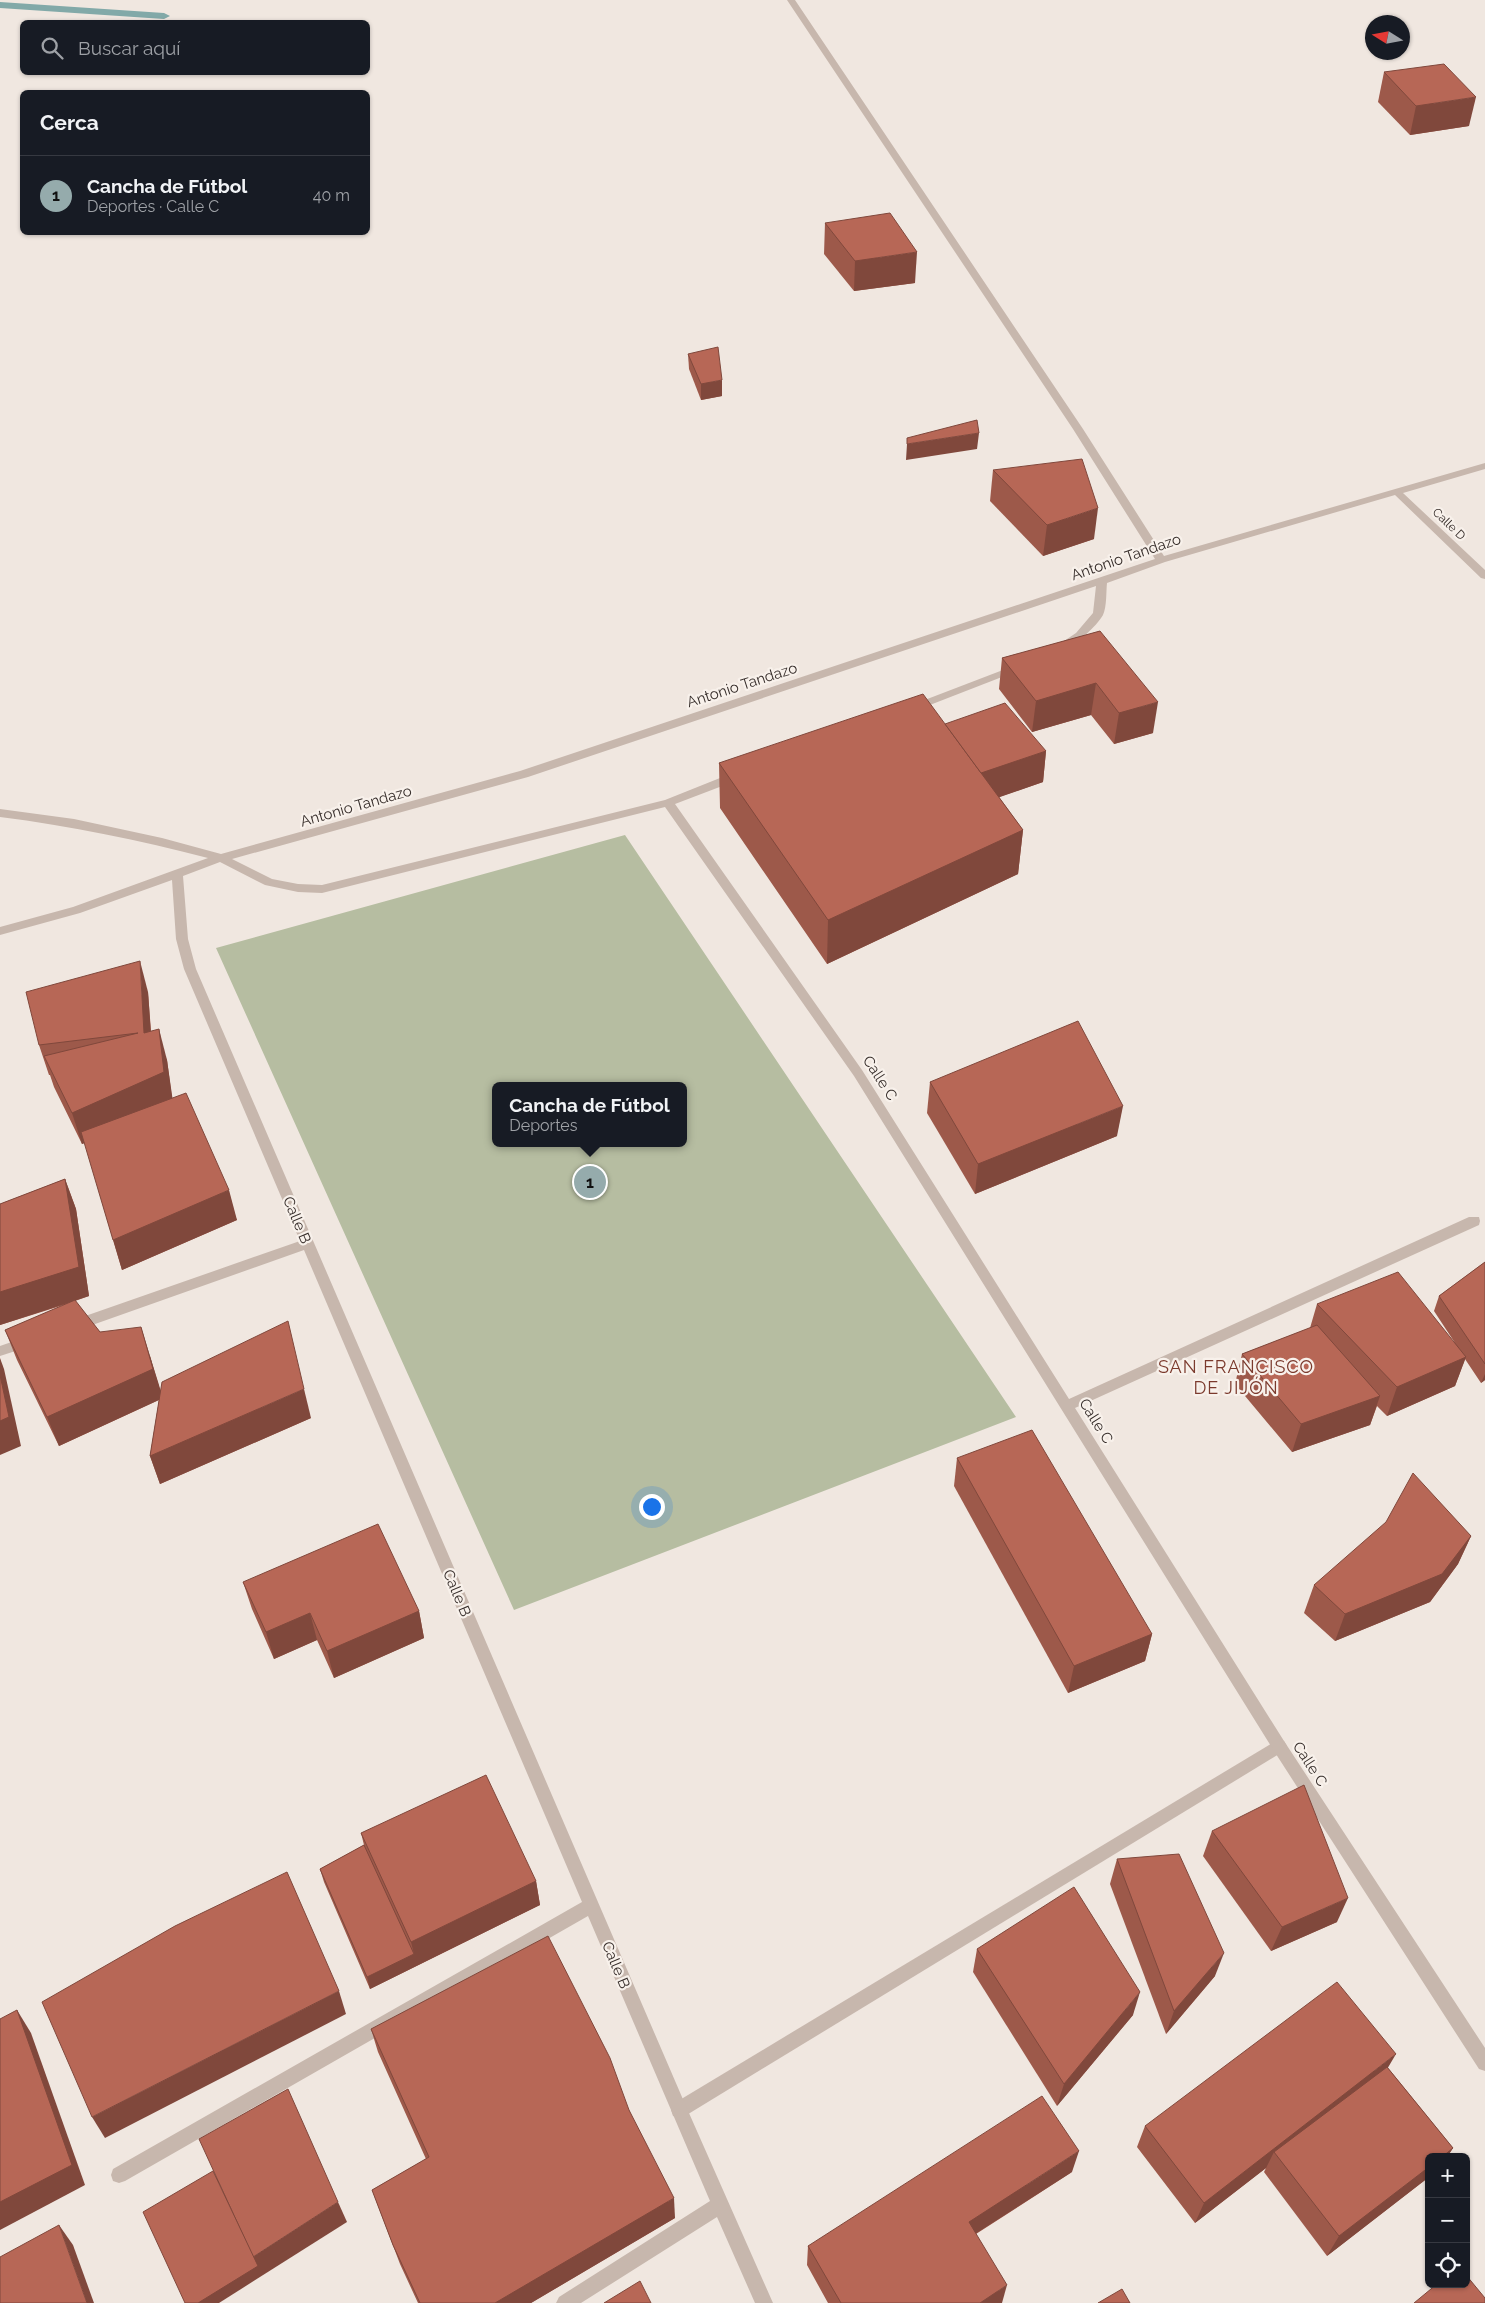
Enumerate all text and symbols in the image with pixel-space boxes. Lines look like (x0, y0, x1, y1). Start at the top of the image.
north arrow (1365, 15, 1410, 60)
search box (20, 20, 370, 75)
icon: search (38, 34, 66, 62)
text: Buscar aquí (78, 37, 180, 59)
text: Cerca (40, 110, 99, 135)
text: Cancha de Fútbol (87, 175, 247, 197)
text: 1 (52, 186, 60, 205)
text: 40 m (313, 186, 350, 205)
text: Deportes · Calle C (87, 197, 219, 216)
street label: Calle D (1430, 505, 1469, 543)
street label: Antonio Tandazo (1069, 530, 1183, 584)
street label: Antonio Tandazo (684, 659, 800, 711)
street label: Antonio Tandazo (298, 781, 414, 831)
street label: Calle C (859, 1052, 901, 1104)
popup (492, 1082, 687, 1147)
text: Cancha de Fútbol (509, 1094, 670, 1116)
text: Deportes (509, 1116, 578, 1135)
pin: 1 (574, 1163, 606, 1201)
street label: Calle B (279, 1194, 315, 1246)
district label: SAN FRANCISCO DE JIJÓN (1158, 1356, 1314, 1398)
street label: Calle C (1075, 1395, 1117, 1447)
your location (639, 1494, 665, 1520)
street label: Calle B (439, 1567, 475, 1619)
street label: Calle C (1289, 1738, 1331, 1790)
street label: Calle B (598, 1939, 634, 1991)
map controls (1425, 2153, 1470, 2288)
button: + (1425, 2153, 1470, 2198)
button: − (1425, 2198, 1470, 2243)
button: locate (1425, 2243, 1470, 2288)

